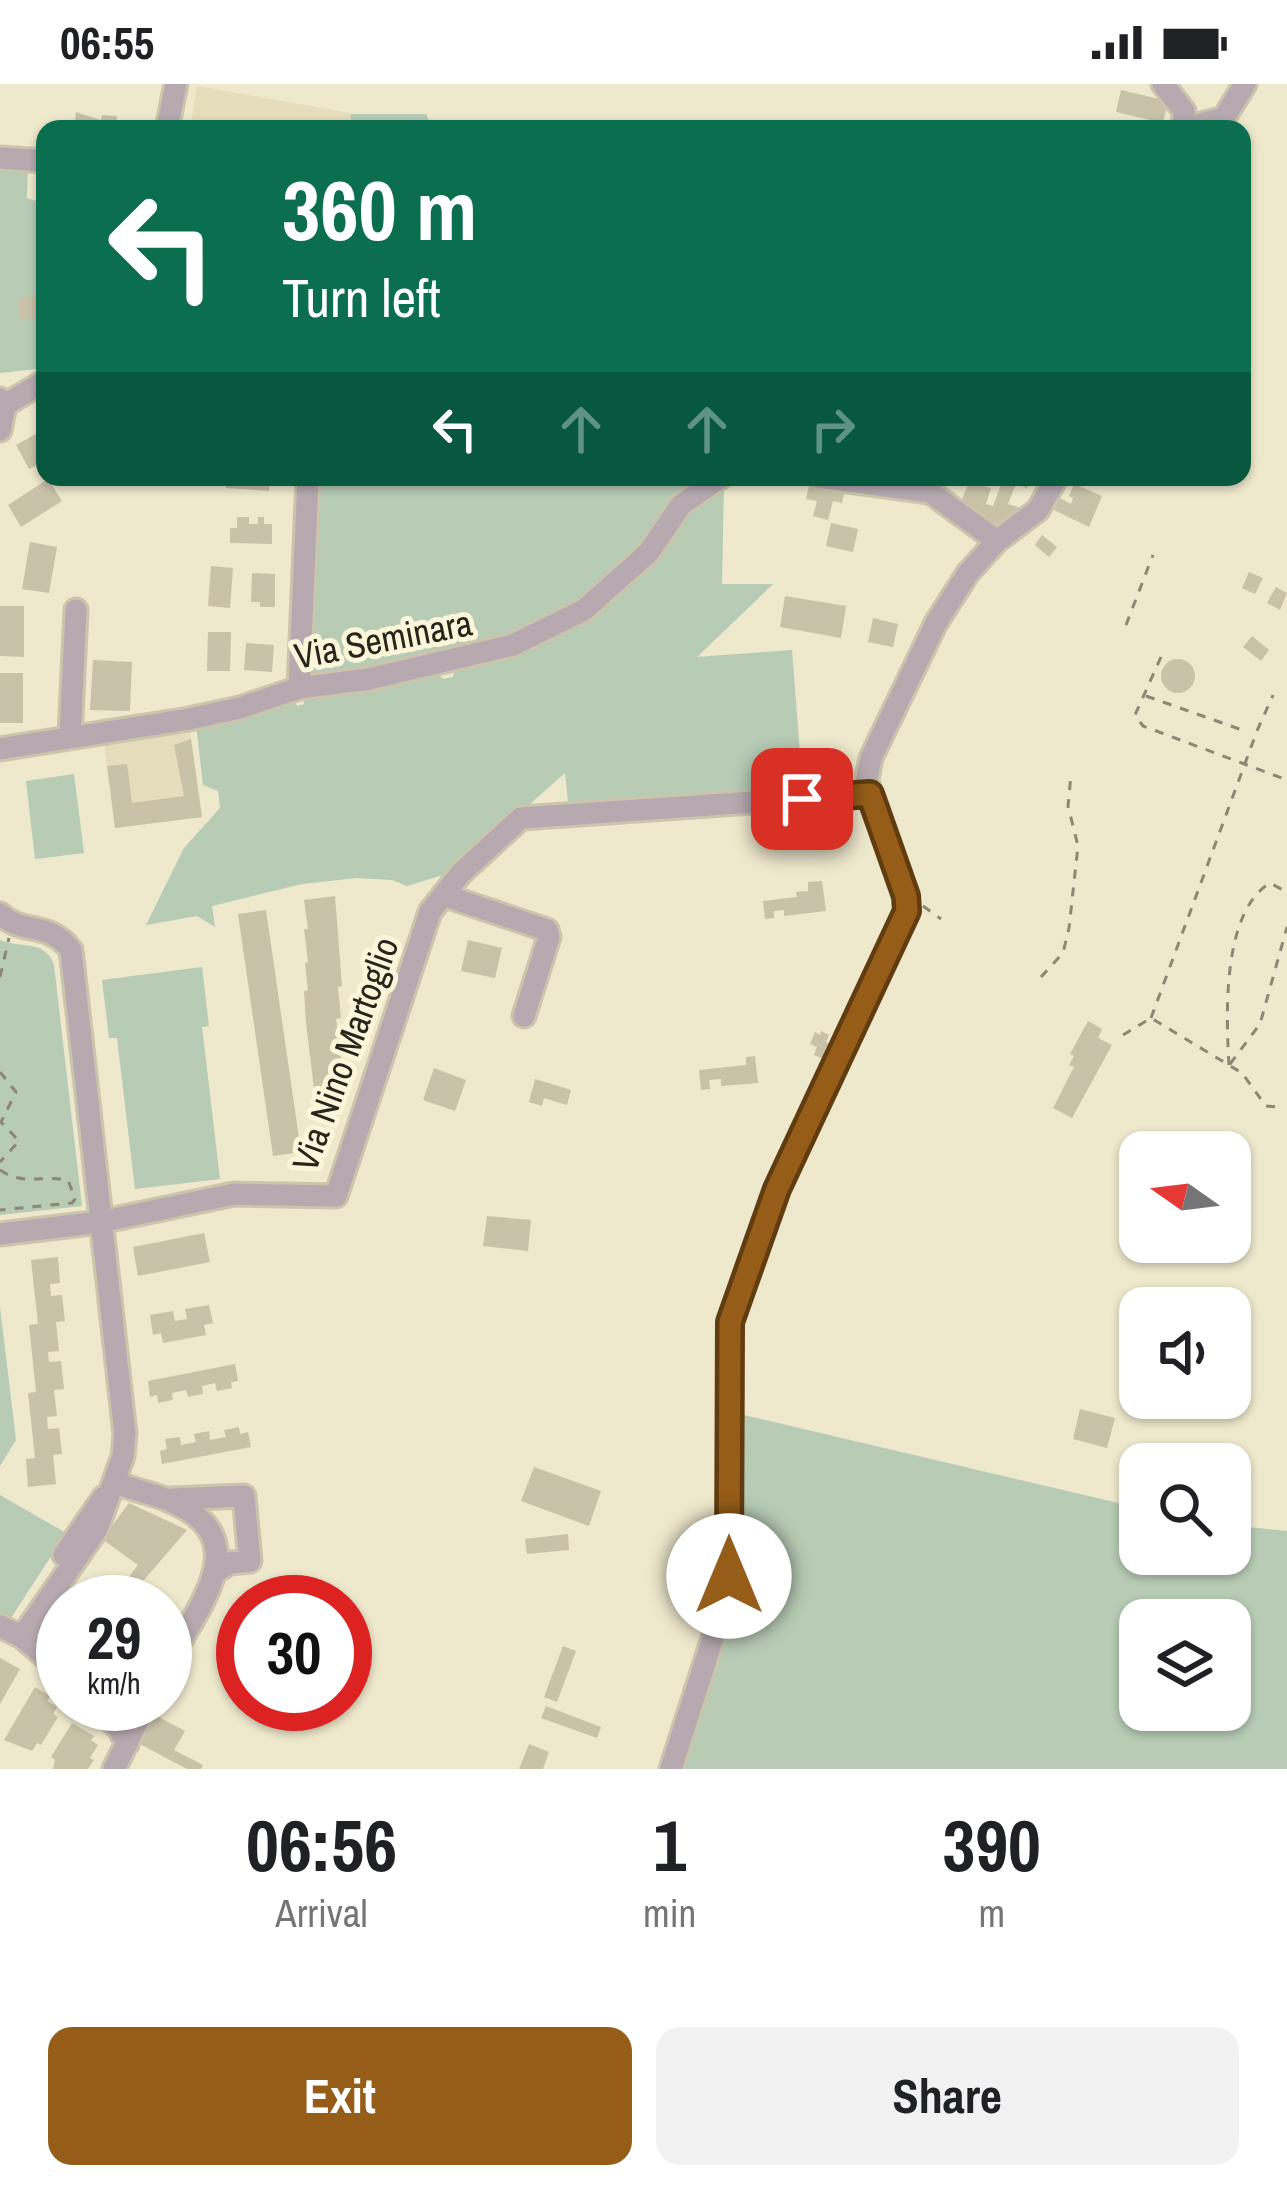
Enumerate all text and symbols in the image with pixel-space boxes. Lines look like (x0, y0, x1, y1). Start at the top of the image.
text: 06:55 (60, 12, 154, 73)
text: 360 m (282, 153, 477, 266)
icon: left (84, 168, 240, 324)
text: Turn left (282, 261, 441, 334)
icon: left (422, 396, 488, 462)
icon: ahead (548, 396, 614, 462)
icon: ahead (674, 396, 740, 462)
icon: right (800, 396, 866, 462)
street label: Via Seminara (290, 598, 476, 680)
pin (751, 748, 853, 850)
icon: arrive (769, 766, 835, 832)
street label: Via Nino Martoglio (280, 930, 410, 1178)
north arrow (1119, 1131, 1251, 1263)
map controls (1119, 1131, 1251, 1731)
button: sound (1119, 1287, 1251, 1419)
button: search (1119, 1443, 1251, 1575)
position arrow (666, 1513, 792, 1639)
speed limit sign: 30 (216, 1575, 372, 1731)
text: 29 (87, 1597, 141, 1678)
button: layers (1119, 1599, 1251, 1731)
text: km/h (87, 1663, 141, 1703)
text: 06:56 (246, 1796, 397, 1893)
text: 1 (653, 1796, 686, 1893)
text: 390 (942, 1796, 1041, 1893)
text: Arrival (275, 1887, 368, 1939)
text: min (643, 1887, 696, 1939)
text: m (978, 1887, 1005, 1939)
button: Exit (48, 2027, 632, 2165)
button: Share (656, 2027, 1239, 2165)

